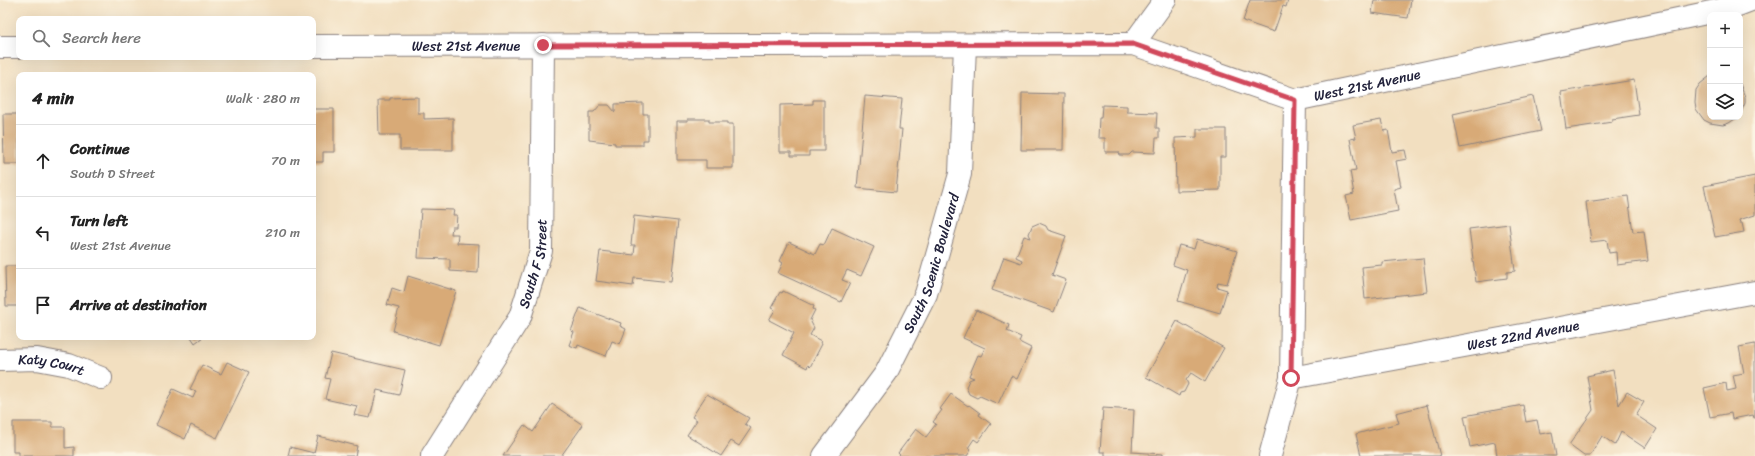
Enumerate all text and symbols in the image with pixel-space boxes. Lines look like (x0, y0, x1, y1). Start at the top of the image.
map controls (1707, 12, 1743, 120)
button: + (1707, 12, 1743, 48)
search box (16, 16, 316, 60)
text: Search here (62, 25, 141, 51)
icon: search (30, 27, 52, 49)
street label: West 21st Avenue (412, 33, 521, 59)
route end (534, 36, 552, 54)
button: − (1707, 48, 1743, 84)
street label: West 21st Avenue (1311, 62, 1423, 109)
text: 4 min (32, 83, 74, 113)
button: layers (1707, 84, 1743, 120)
text: Walk · 280 m (226, 87, 300, 110)
text: Continue (70, 136, 130, 162)
text: 70 m (271, 149, 300, 172)
icon: ahead (32, 150, 54, 172)
text: South D Street (70, 162, 155, 185)
street label: South Scenic Boulevard (896, 189, 967, 338)
text: Turn left (70, 208, 128, 234)
street label: South F Street (512, 219, 554, 312)
text: 210 m (265, 221, 300, 244)
icon: left (32, 222, 54, 244)
text: West 21st Avenue (70, 234, 171, 257)
text: Arrive at destination (70, 292, 207, 318)
icon: arrive (32, 294, 54, 316)
street label: West 22nd Avenue (1465, 313, 1582, 358)
street label: Katy Court (18, 347, 89, 383)
route start (1282, 369, 1300, 387)

